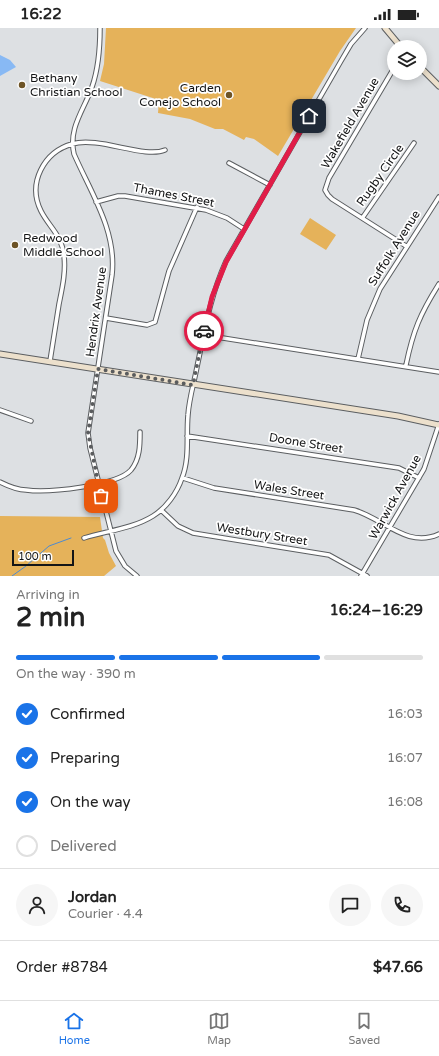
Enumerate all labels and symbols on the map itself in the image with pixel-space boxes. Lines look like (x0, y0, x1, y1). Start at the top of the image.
place label: Bethany Christian School (30, 71, 122, 99)
street label: Wakefield Avenue (318, 75, 382, 171)
marker: Bethany Christian School (17, 80, 27, 90)
place label: Carden Conejo School (139, 81, 221, 109)
marker: Carden Conejo School (224, 90, 234, 100)
pin (292, 99, 326, 133)
street label: Rugby Circle (354, 141, 407, 209)
street label: Thames Street (132, 180, 216, 210)
street label: Suffolk Avenue (365, 207, 423, 288)
place label: Redwood Middle School (23, 231, 104, 259)
marker: Redwood Middle School (10, 240, 20, 250)
street label: Hendrix Avenue (83, 266, 109, 358)
courier (184, 311, 224, 351)
street label: Doone Street (268, 430, 344, 456)
street label: Warwick Avenue (366, 452, 424, 542)
street label: Wales Street (253, 478, 326, 503)
pin (84, 479, 118, 513)
street label: Westbury Street (215, 520, 309, 548)
scale bar (12, 548, 74, 567)

